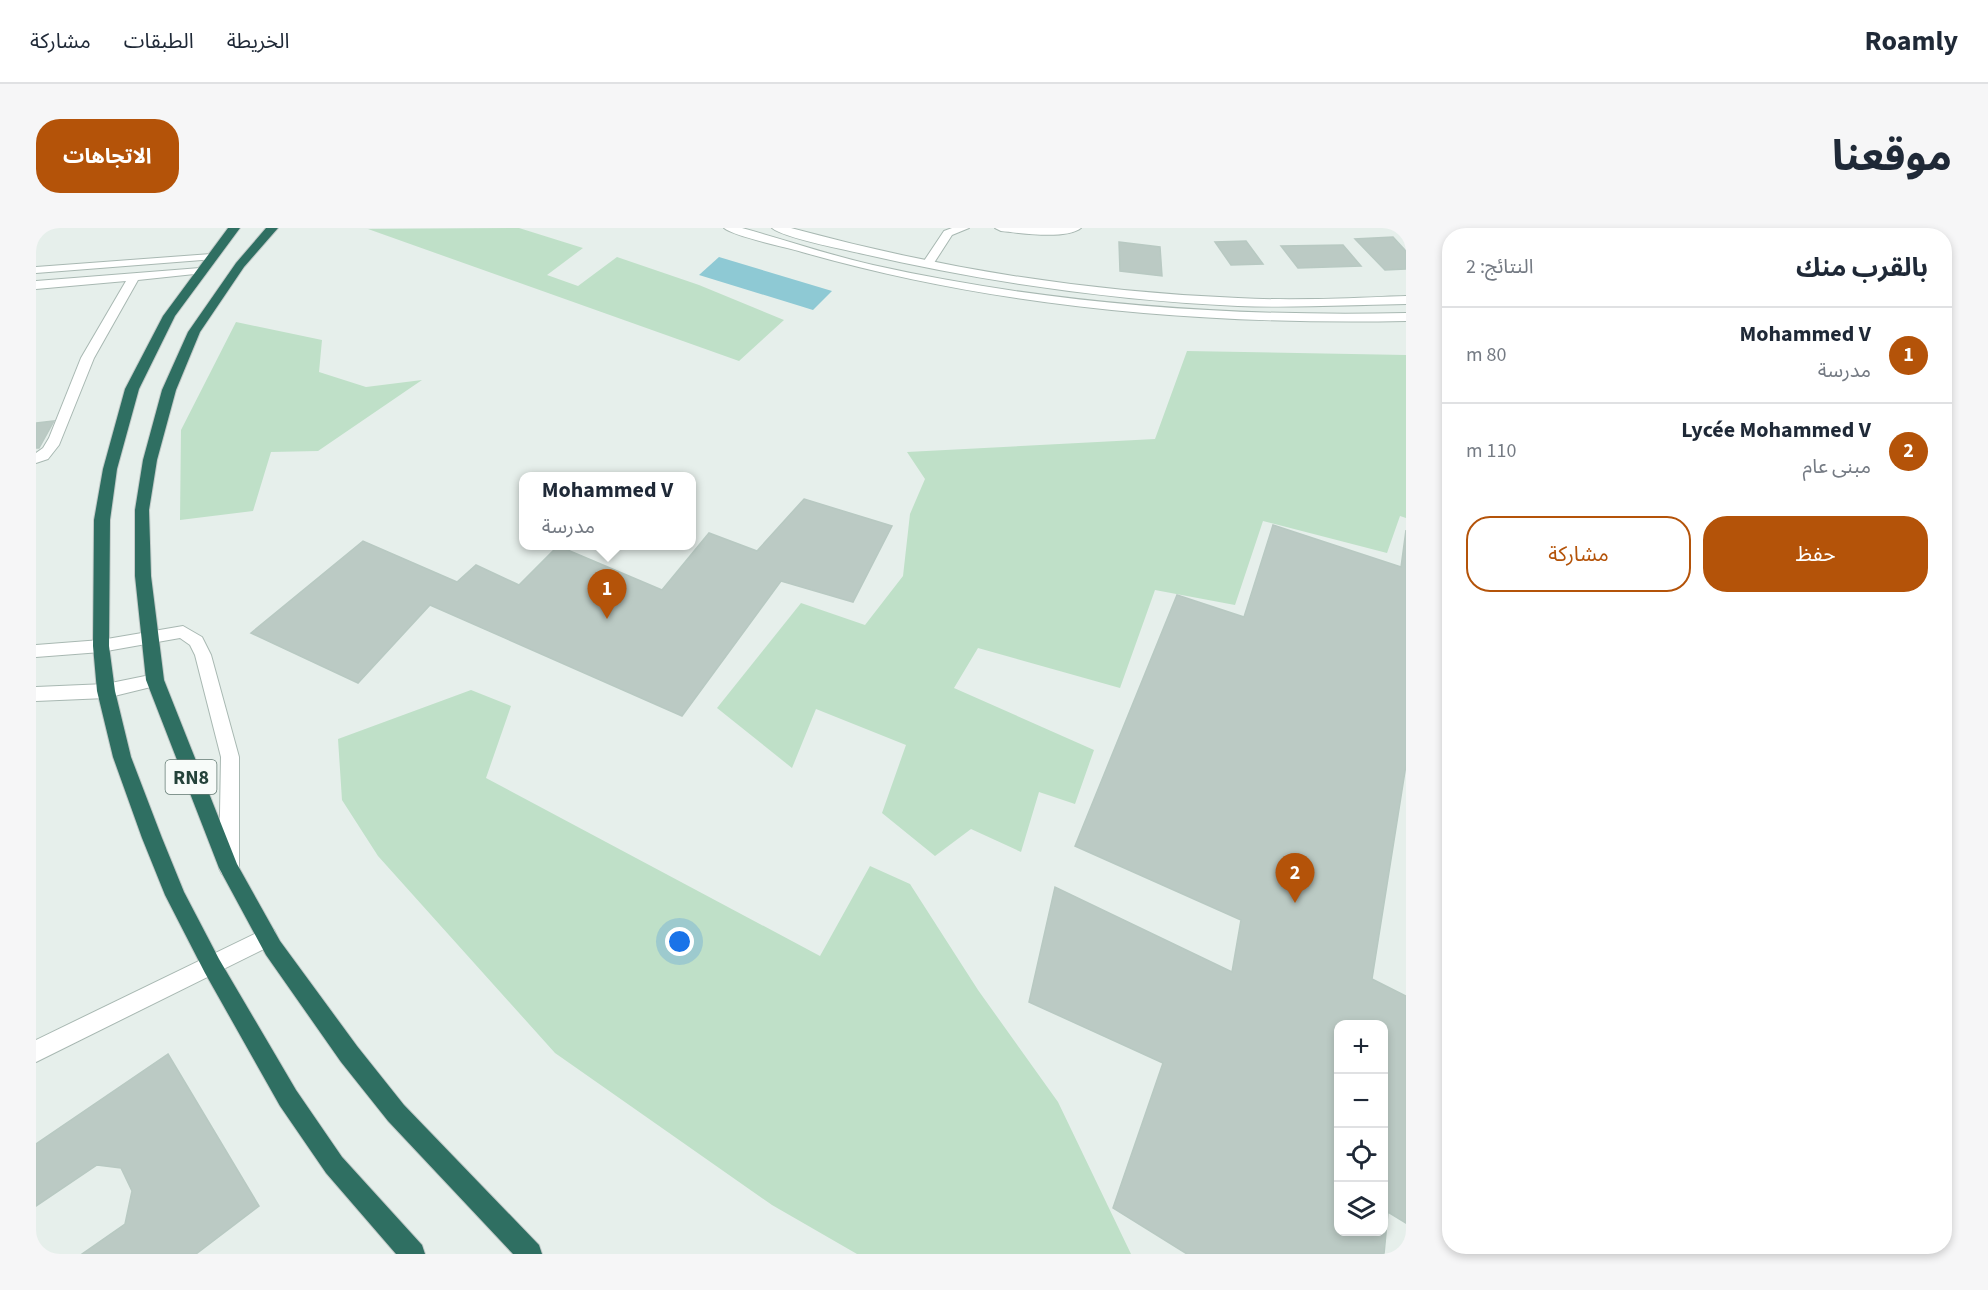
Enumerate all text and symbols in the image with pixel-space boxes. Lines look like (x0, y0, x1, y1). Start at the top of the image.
text: Roamly (1865, 21, 1958, 61)
text: مشاركة (30, 26, 91, 56)
text: الطبقات (124, 26, 194, 56)
text: الخريطة (227, 26, 290, 56)
button: الاتجاهات (36, 119, 179, 193)
text: موقعنا (1832, 127, 1952, 187)
text: بالقرب منك (1796, 249, 1928, 286)
text: النتائج: 2 (1466, 253, 1533, 281)
text: Mohammed V (1740, 318, 1871, 350)
text: 80 m (1466, 341, 1506, 369)
text: 1 (1903, 341, 1914, 369)
text: مدرسة (1818, 357, 1871, 385)
text: Lycée Mohammed V (1681, 414, 1871, 446)
text: 110 m (1466, 437, 1516, 465)
text: 2 (1903, 437, 1914, 465)
text: مبنى عام (1803, 453, 1871, 481)
popup (519, 472, 696, 550)
text: Mohammed V (542, 474, 673, 506)
text: مدرسة (542, 513, 595, 541)
button: مشاركة (1466, 516, 1691, 592)
button: حفظ (1703, 516, 1928, 592)
pin: 1 (588, 570, 626, 619)
road number: RN8 (166, 760, 216, 794)
pin: 2 (1276, 854, 1314, 903)
your location (665, 927, 694, 956)
map controls (1334, 1020, 1388, 1236)
button: + (1334, 1020, 1388, 1074)
button: − (1334, 1074, 1388, 1128)
button: locate (1334, 1128, 1388, 1182)
button: layers (1334, 1182, 1388, 1236)

